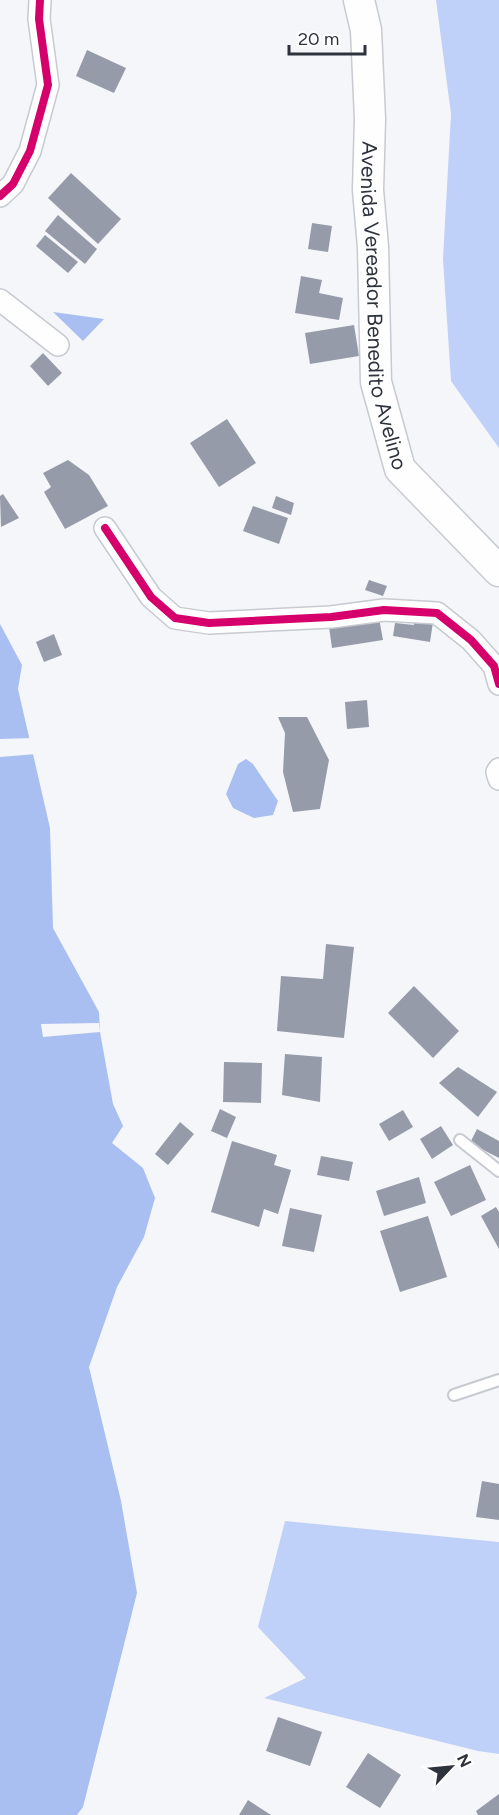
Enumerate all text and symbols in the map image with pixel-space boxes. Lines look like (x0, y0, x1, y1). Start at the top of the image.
scale bar (289, 18, 366, 56)
text: 20 m (298, 28, 339, 50)
street label: Avenida Vereador Benedito Avelino (356, 141, 413, 473)
north arrow (421, 1737, 481, 1797)
text: N (453, 1751, 475, 1770)

